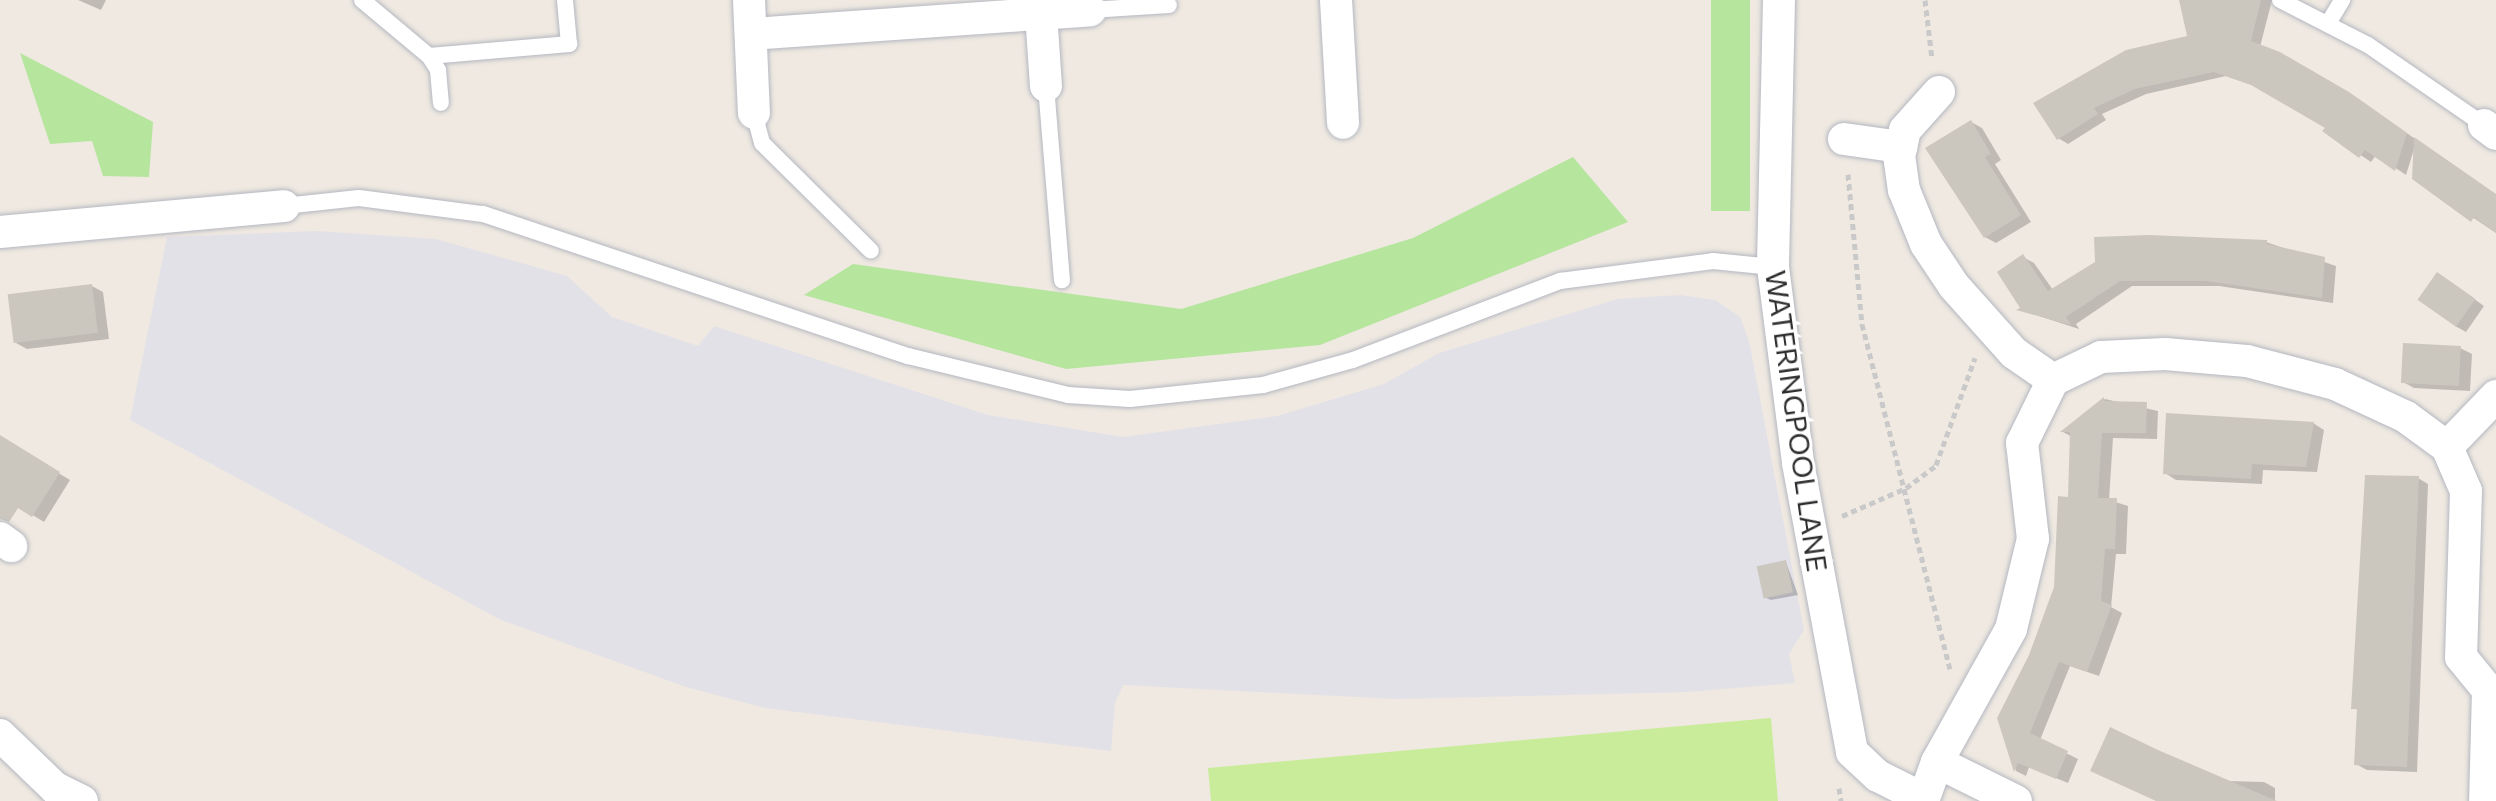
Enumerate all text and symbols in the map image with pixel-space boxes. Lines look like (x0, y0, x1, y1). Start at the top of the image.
street label: WATERINGPOOL LANE (1759, 268, 1835, 574)

